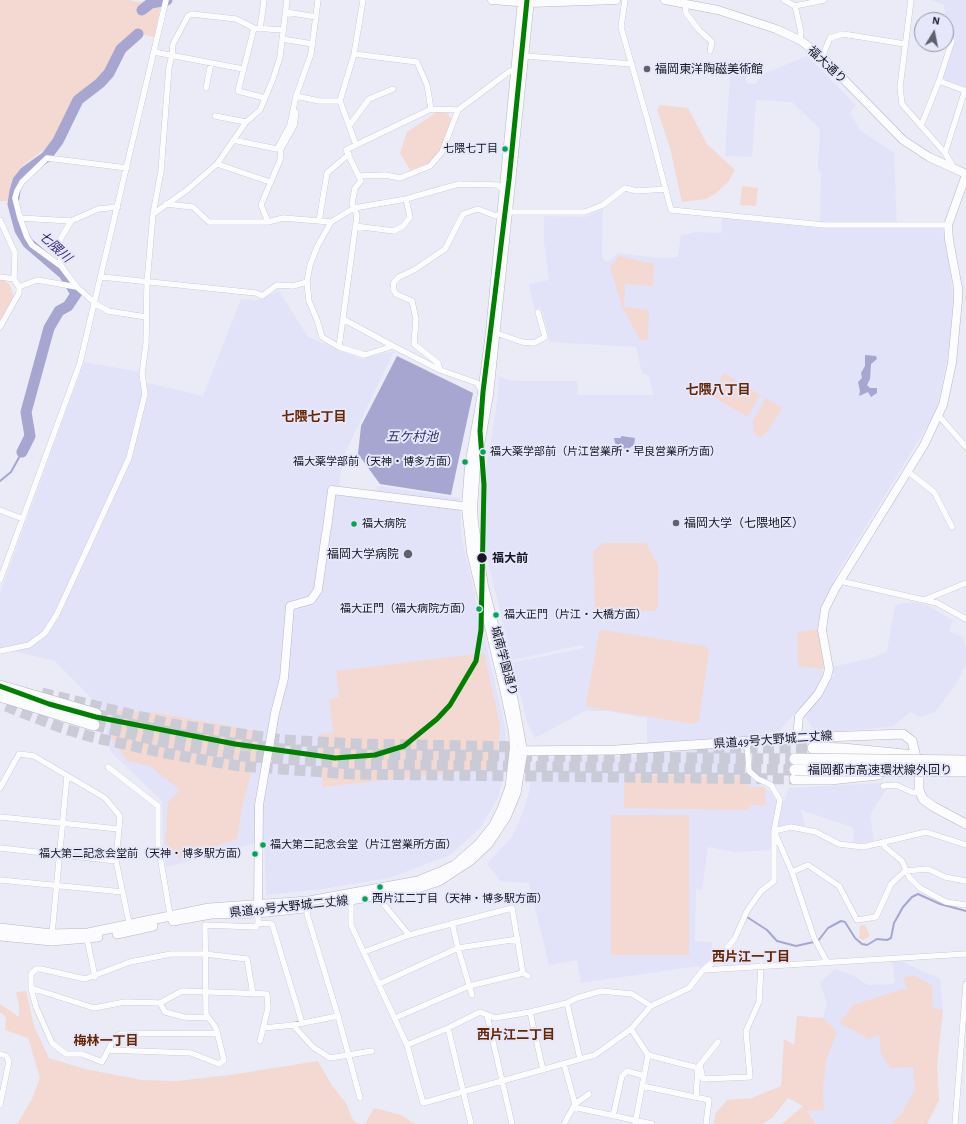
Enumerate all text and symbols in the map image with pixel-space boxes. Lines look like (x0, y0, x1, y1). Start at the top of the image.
north arrow (914, 12, 954, 52)
text: N (931, 15, 941, 27)
street label: 福大通り (805, 43, 849, 87)
place label: 福岡東洋陶磁美術館 (655, 62, 763, 76)
marker: 福岡東洋陶磁美術館 (642, 64, 652, 74)
place label: 七隈七丁目 (443, 142, 498, 156)
marker: 七隈七丁目 (500, 144, 510, 154)
water label: 七隈川 (35, 228, 75, 266)
district label: 七隈八丁目 (686, 382, 750, 398)
district label: 七隈七丁目 (282, 409, 346, 425)
water label: 五ケ村池 (386, 429, 438, 445)
place label: 福大薬学部前（片江営業所・早良営業所方面） (490, 445, 721, 459)
marker: 福大薬学部前（片江営業所・早良営業所方面） (478, 447, 488, 457)
place label: 福大薬学部前（天神・博多方面） (293, 455, 458, 469)
marker: 福大薬学部前（天神・博多方面） (460, 457, 470, 467)
place label: 福岡大学（七隈地区） (684, 516, 804, 530)
place label: 福大病院 (362, 517, 406, 531)
marker: 福岡大学（七隈地区） (671, 518, 681, 528)
marker: 福大病院 (349, 519, 359, 529)
place label: 福岡大学病院 (327, 547, 399, 561)
marker: 福岡大学病院 (402, 548, 414, 560)
marker: 福大前 (475, 551, 489, 565)
place label: 福大前 (492, 551, 528, 565)
place label: 福大正門（福大病院方面） (340, 602, 472, 616)
marker: 福大正門（福大病院方面） (474, 604, 484, 614)
place label: 福大正門（片江・大橋方面） (504, 608, 647, 622)
marker: 福大正門（片江・大橋方面） (491, 610, 501, 620)
street label: 城南学園通り (488, 624, 520, 698)
street label: 県道49号大野城二丈線 (713, 729, 833, 751)
street label: 福岡都市高速環状線外回り (808, 763, 952, 777)
place label: 福大第二記念会堂（片江営業所方面） (270, 838, 457, 852)
marker: 福大第二記念会堂（片江営業所方面） (258, 840, 268, 850)
place label: 福大第二記念会堂前（天神・博多駅方面） (39, 847, 248, 861)
marker: 福大第二記念会堂前（天神・博多駅方面） (250, 849, 260, 859)
unlabelled marker (375, 882, 385, 892)
place label: 西片江二丁目（天神・博多駅方面） (372, 892, 548, 906)
street label: 県道49号大野城二丈線 (229, 894, 349, 920)
marker: 西片江二丁目（天神・博多駅方面） (360, 894, 370, 904)
district label: 西片江一丁目 (712, 949, 790, 965)
district label: 西片江二丁目 (477, 1027, 555, 1043)
district label: 梅林一丁目 (74, 1033, 138, 1049)

